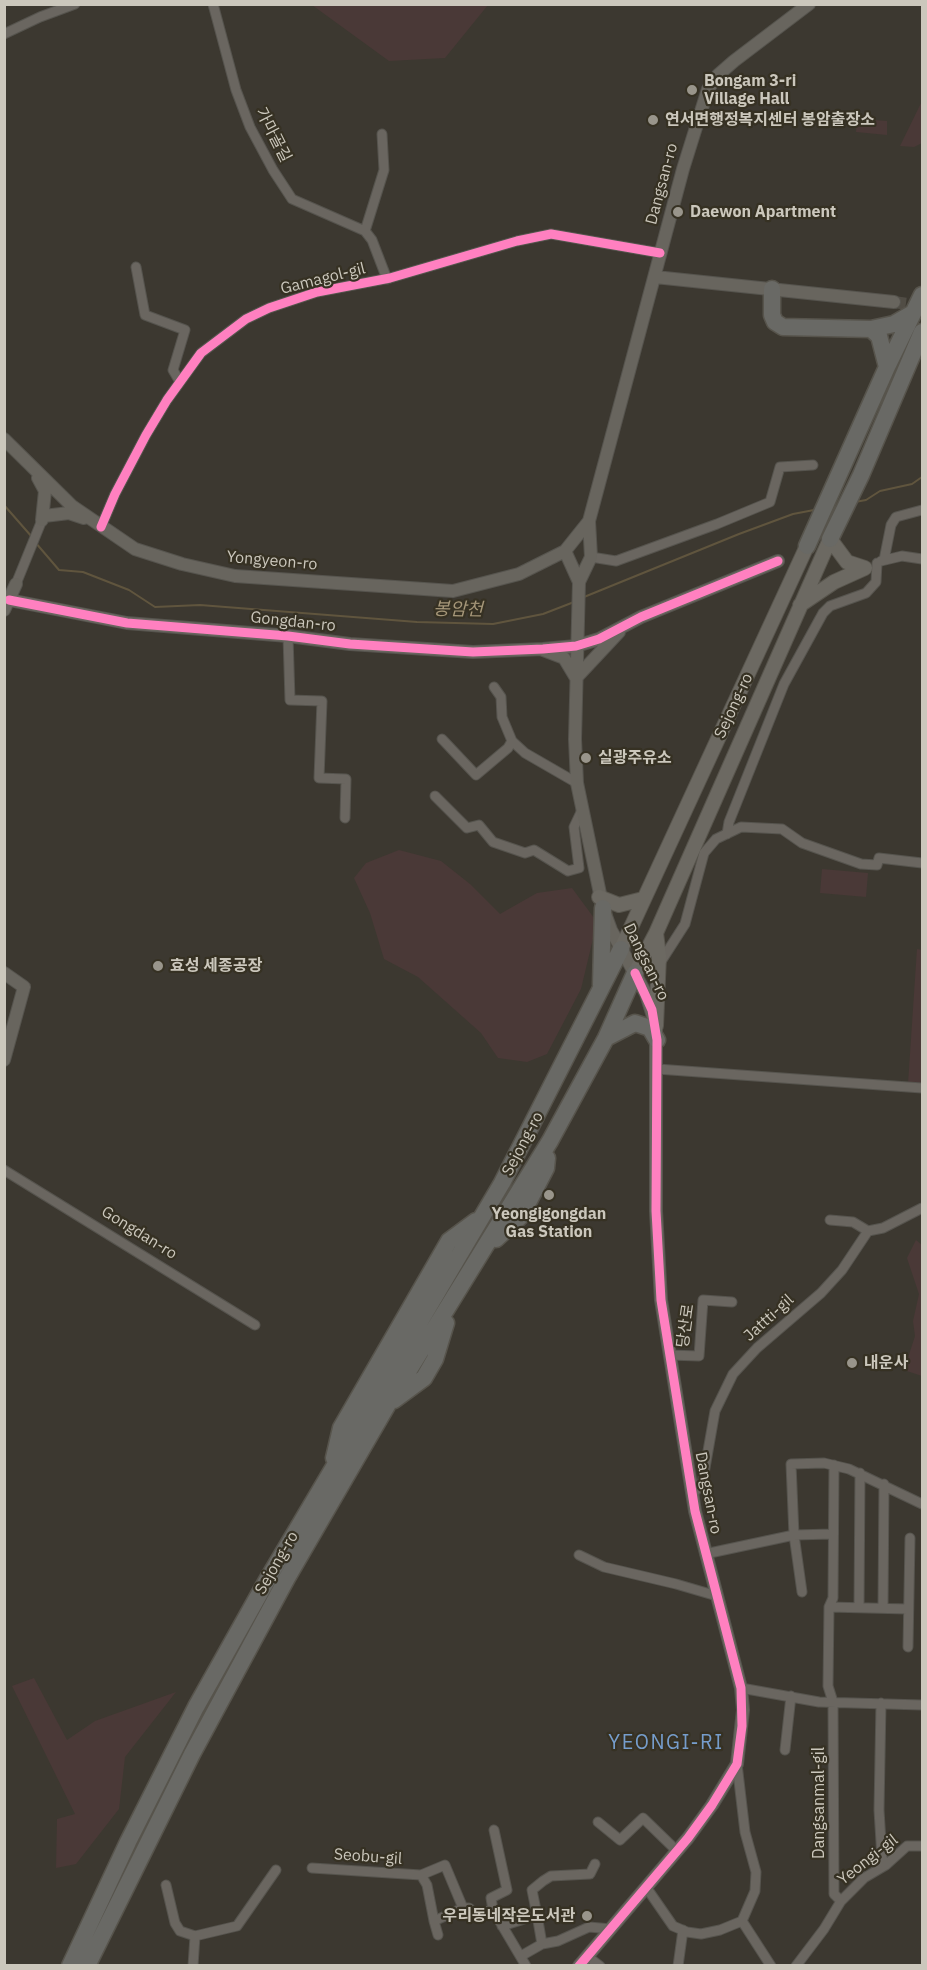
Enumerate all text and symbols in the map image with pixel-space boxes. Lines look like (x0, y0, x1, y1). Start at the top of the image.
place label: Bongam 3-ri Village Hall (704, 71, 796, 109)
marker: Bongam 3-ri Village Hall (685, 83, 699, 97)
street label: 가마골길 (251, 104, 295, 166)
place label: 연서면행정복지센터 봉암출장소 (665, 110, 875, 130)
marker: 연서면행정복지센터 봉암출장소 (646, 113, 660, 127)
street label: Dangsan-ro (642, 141, 682, 227)
place label: Daewon Apartment (690, 202, 836, 222)
marker: Daewon Apartment (671, 205, 685, 219)
street label: Gamagol-gil (279, 259, 367, 299)
street label: Yongyeon-ro (226, 547, 318, 575)
water label: 봉암천 (433, 599, 483, 621)
street label: Gongdan-ro (249, 608, 337, 636)
street label: Sejong-ro (711, 670, 757, 742)
place label: 실광주유소 (598, 748, 672, 768)
marker: 실광주유소 (579, 751, 593, 765)
street label: Dangsan-ro (619, 920, 673, 1004)
place label: 효성 세종공장 (170, 956, 262, 976)
marker: 효성 세종공장 (151, 959, 165, 973)
street label: Sejong-ro (498, 1109, 548, 1179)
marker: Yeongigongdan Gas Station (542, 1188, 556, 1202)
street label: Gongdan-ro (98, 1202, 180, 1264)
place label: Yeongigongdan Gas Station (492, 1204, 606, 1242)
street label: Jattti-gil (740, 1291, 798, 1345)
street label: 당산로 (673, 1303, 699, 1349)
place label: 내운사 (864, 1353, 908, 1373)
marker: 내운사 (845, 1356, 859, 1370)
street label: Dangsan-ro (691, 1450, 725, 1536)
street label: Sejong-ro (251, 1528, 303, 1598)
district label: YEONGI-RI (608, 1731, 724, 1755)
street label: Dangsanmal-gil (809, 1747, 829, 1859)
street label: Yeongi-gil (834, 1831, 902, 1889)
street label: Seobu-gil (333, 1845, 403, 1869)
place label: 우리동네작은도서관 (443, 1906, 575, 1926)
marker: 우리동네작은도서관 (580, 1909, 594, 1923)

